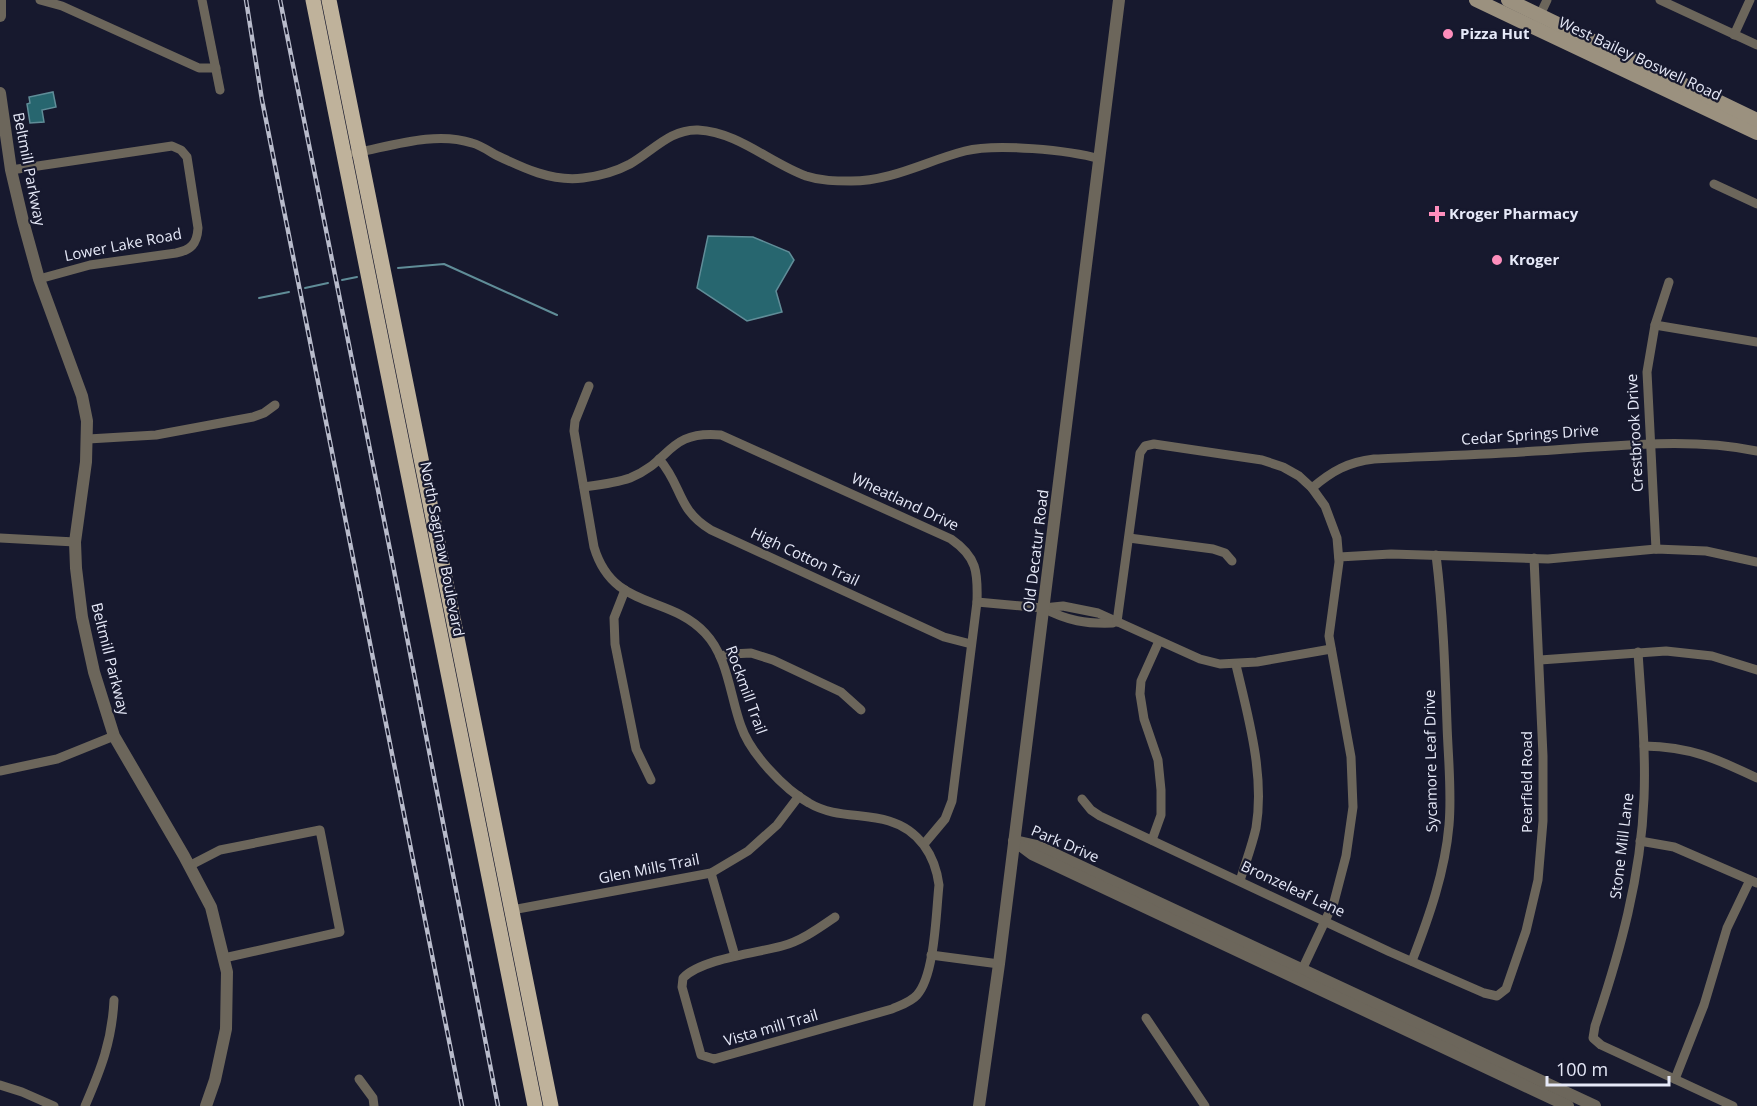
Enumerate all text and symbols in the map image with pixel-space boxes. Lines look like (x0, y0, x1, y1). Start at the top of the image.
street label: West Bailey Boswell Road (1556, 12, 1725, 105)
place label: Pizza Hut (1460, 23, 1530, 43)
marker: Pizza Hut (1441, 27, 1455, 41)
street label: Beltmill Parkway (9, 110, 51, 228)
place label: Kroger Pharmacy (1449, 203, 1579, 223)
marker: Kroger Pharmacy (1430, 207, 1444, 221)
street label: Lower Lake Road (62, 223, 183, 265)
place label: Kroger (1509, 249, 1559, 269)
marker: Kroger (1490, 253, 1504, 267)
street label: Crestbrook Drive (1621, 373, 1647, 493)
street label: Cedar Springs Drive (1460, 419, 1599, 449)
street label: North Saginaw Boulevard (416, 460, 470, 638)
street label: Wheatland Drive (849, 467, 962, 535)
street label: Old Decatur Road (1018, 488, 1052, 614)
street label: High Cotton Trail (748, 522, 863, 590)
street label: Beltmill Parkway (87, 600, 135, 718)
street label: Rockmill Trail (722, 643, 772, 737)
street label: Sycamore Leaf Drive (1419, 689, 1441, 833)
street label: Pearfield Road (1516, 731, 1536, 833)
street label: Stone Mill Lane (1605, 792, 1637, 900)
street label: Park Drive (1028, 820, 1102, 866)
street label: Glen Mills Trail (597, 848, 701, 888)
street label: Bronzeleaf Lane (1238, 855, 1349, 921)
street label: Vista mill Trail (721, 1004, 820, 1050)
scale bar (1547, 1049, 1668, 1087)
text: 100 m (1556, 1057, 1608, 1081)

